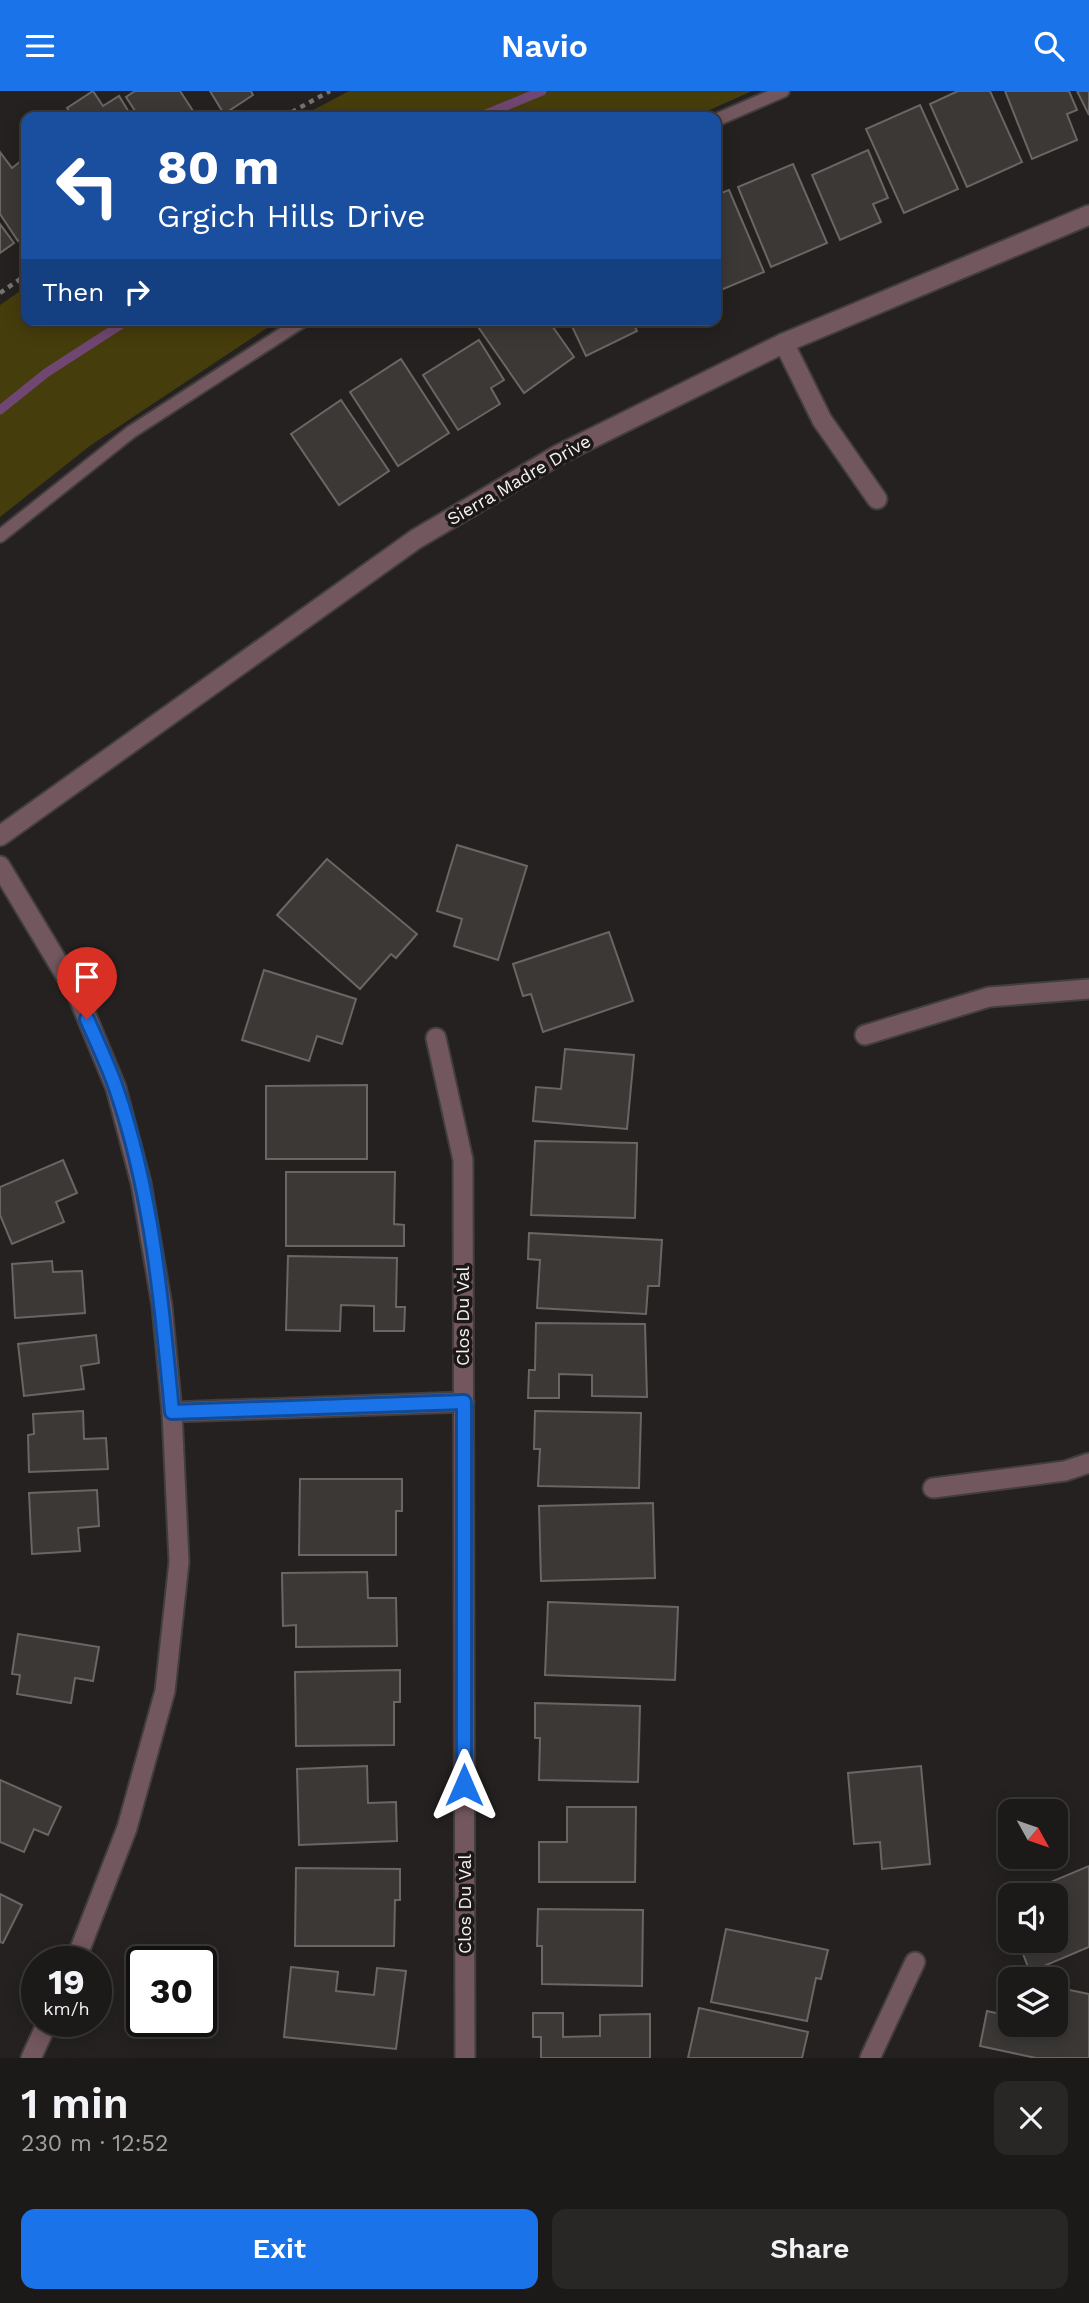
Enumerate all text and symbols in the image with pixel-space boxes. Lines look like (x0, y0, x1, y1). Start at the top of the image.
icon: menu (21, 27, 59, 65)
text: Navio (501, 27, 588, 65)
icon: search (1030, 27, 1068, 65)
text: 80 m (157, 138, 279, 196)
icon: left (42, 140, 133, 231)
text: Grgich Hills Drive (157, 197, 426, 235)
icon: right (118, 273, 156, 311)
text: Then (42, 277, 104, 307)
street label: Sierra Madre Drive (443, 430, 594, 529)
pin (57, 947, 117, 1019)
icon: arrive (68, 958, 106, 996)
street label: Clos Du Val (452, 1265, 473, 1366)
position arrow (427, 1748, 501, 1822)
north arrow (998, 1799, 1068, 1869)
map controls (998, 1799, 1068, 2037)
street label: Clos Du Val (454, 1853, 475, 1954)
button: sound (998, 1883, 1068, 1953)
speed limit sign: 30 (126, 1946, 217, 2037)
text: 19 (48, 1961, 85, 2003)
button: layers (998, 1967, 1068, 2037)
text: km/h (43, 1998, 90, 2019)
text: 1 min (21, 2079, 129, 2128)
button: close (994, 2081, 1068, 2155)
text: 230 m · 12:52 (21, 2130, 168, 2157)
button: Exit (21, 2209, 538, 2289)
button: Share (552, 2209, 1068, 2289)

